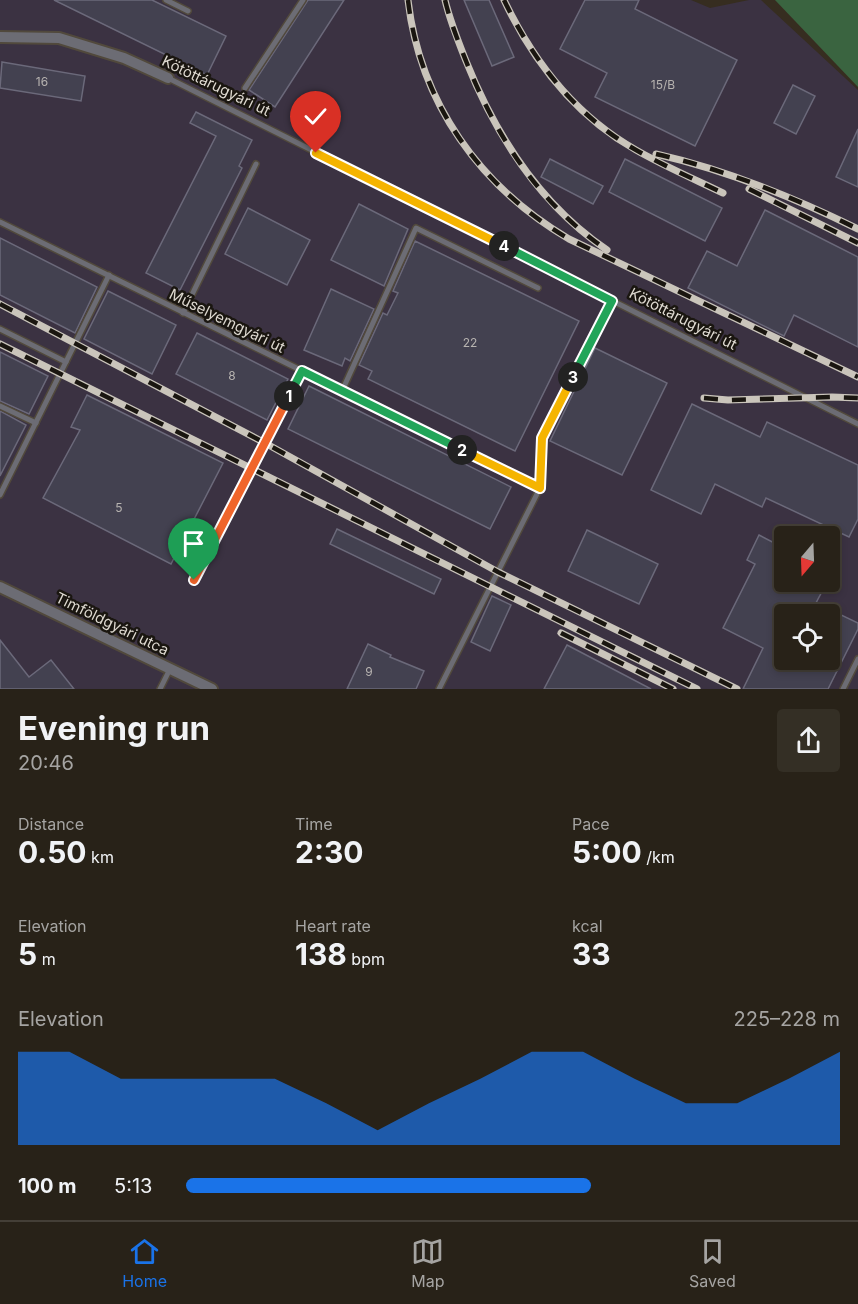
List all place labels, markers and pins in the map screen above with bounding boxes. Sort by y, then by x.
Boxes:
pin [290,91,341,153]
pin: 4 [489,231,519,261]
pin: 3 [558,362,588,392]
pin: 1 [274,381,304,411]
pin: 2 [447,435,477,465]
pin [168,518,219,580]

